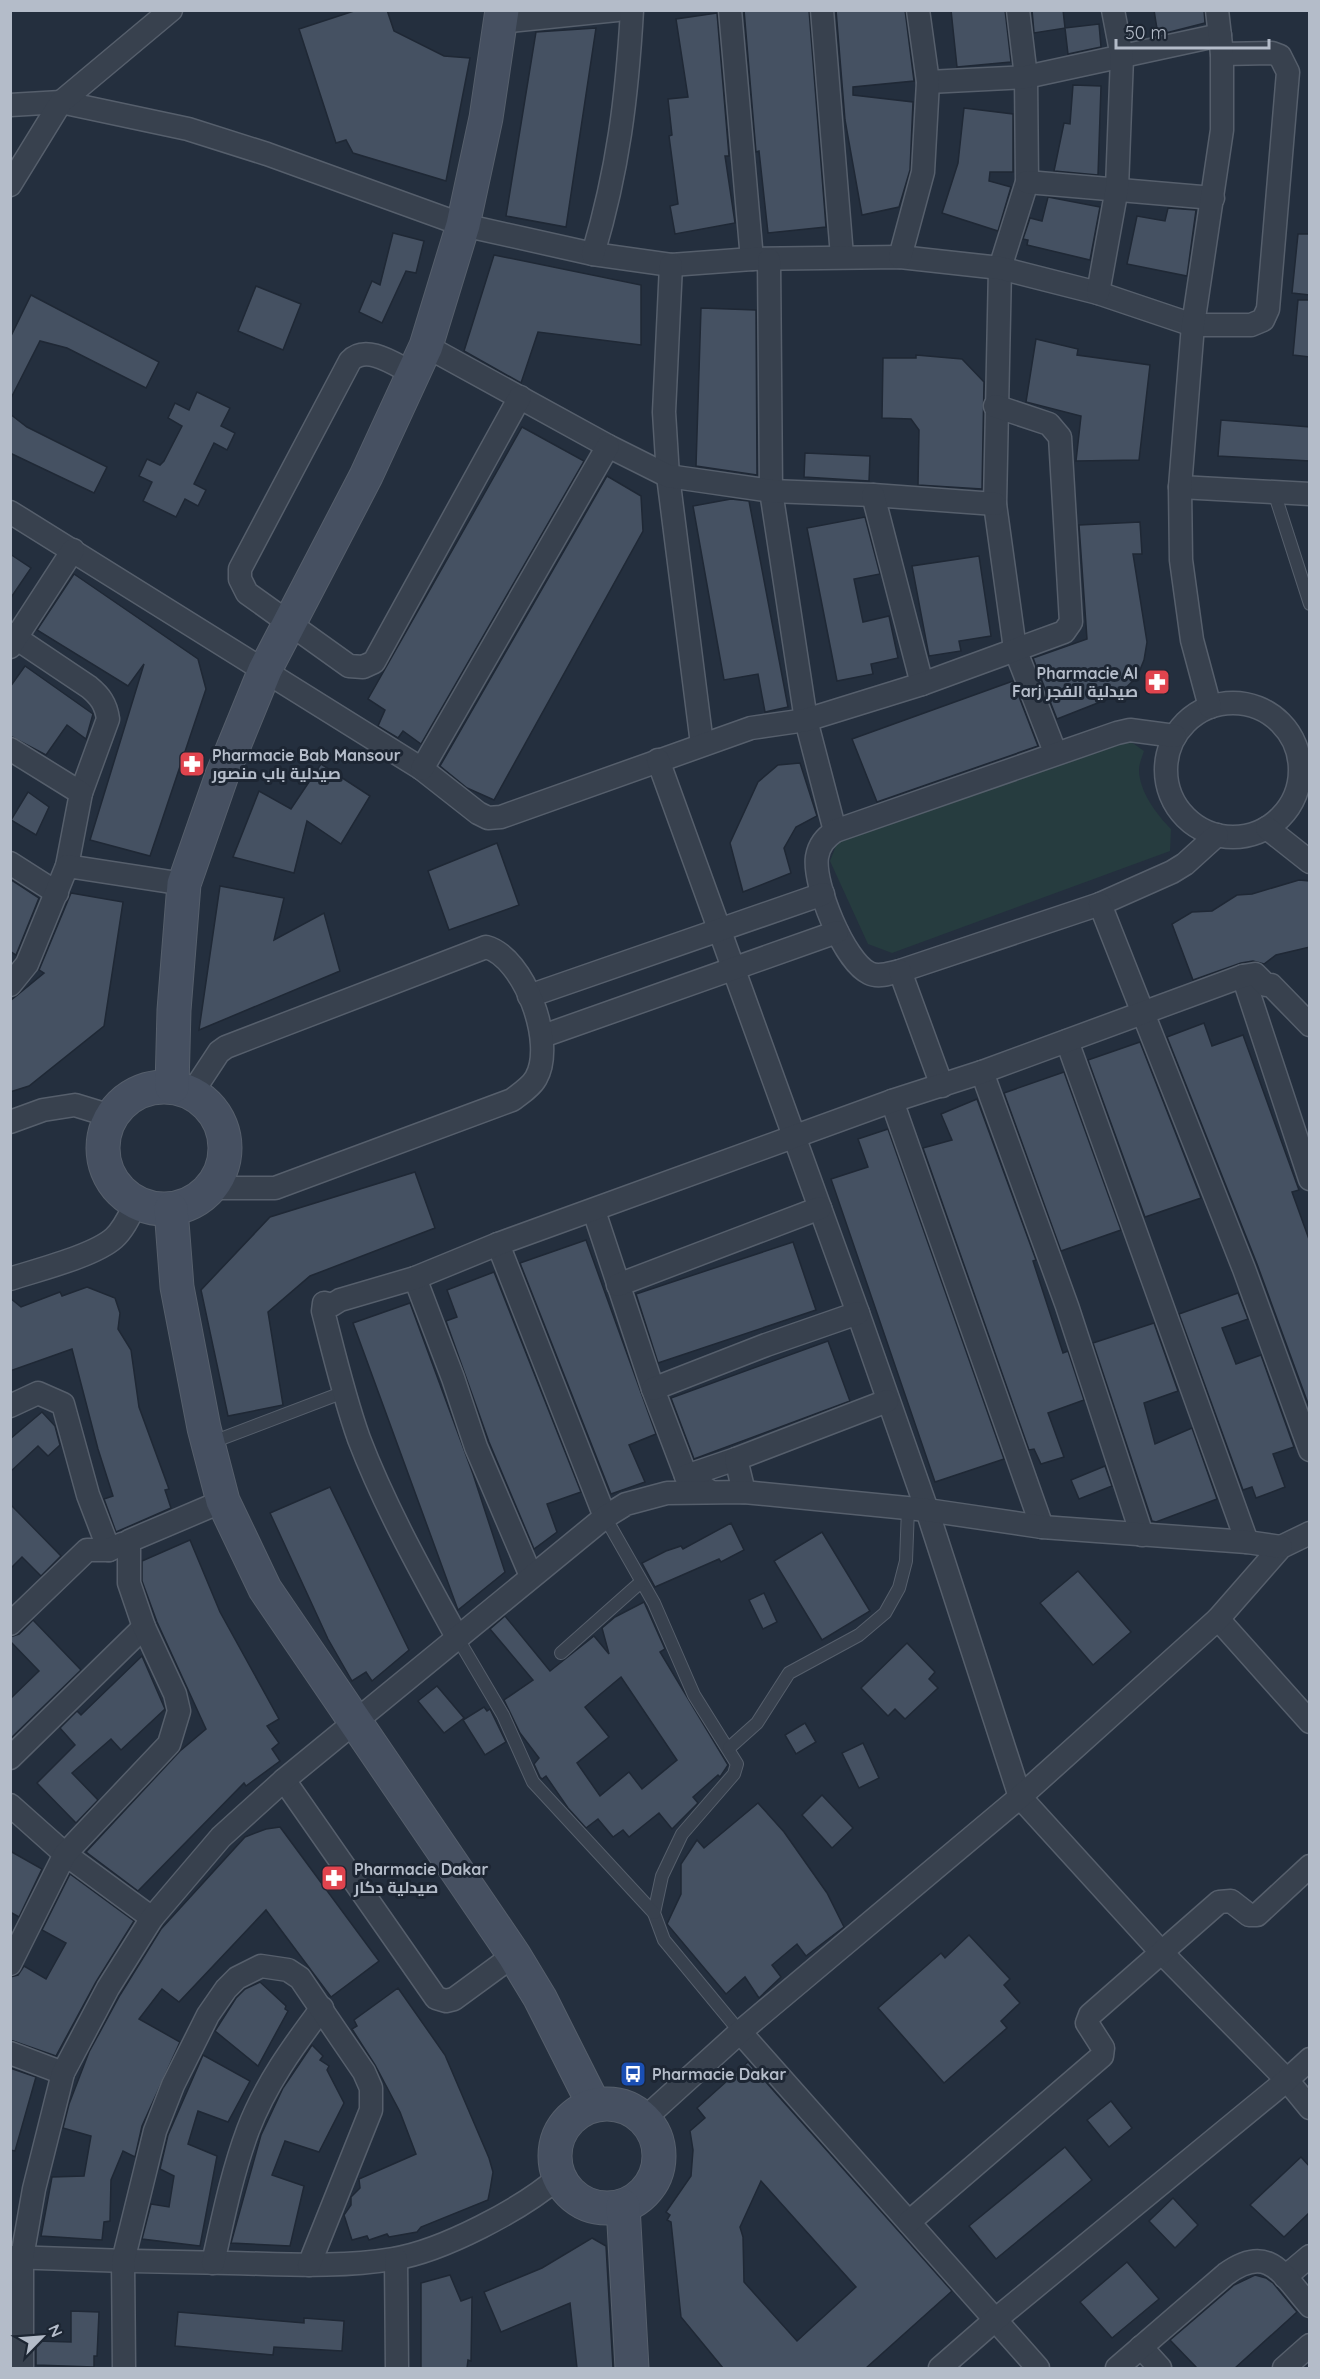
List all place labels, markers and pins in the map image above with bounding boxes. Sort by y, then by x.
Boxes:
place label: Pharmacie Al Farj صيدلية الفجر [1012,663,1138,701]
pharmacy icon: Pharmacie Al Farj صيدلية الفجر [1142,667,1172,697]
place label: Pharmacie Bab Mansour صيدلية باب منصور [211,745,401,783]
pharmacy icon: Pharmacie Bab Mansour صيدلية باب منصور [177,749,207,779]
place label: Pharmacie Dakar صيدلية دكار [353,1859,488,1897]
pharmacy icon: Pharmacie Dakar صيدلية دكار [319,1863,349,1893]
bus stop icon: Pharmacie Dakar [618,2059,648,2089]
place label: Pharmacie Dakar [652,2064,786,2084]

